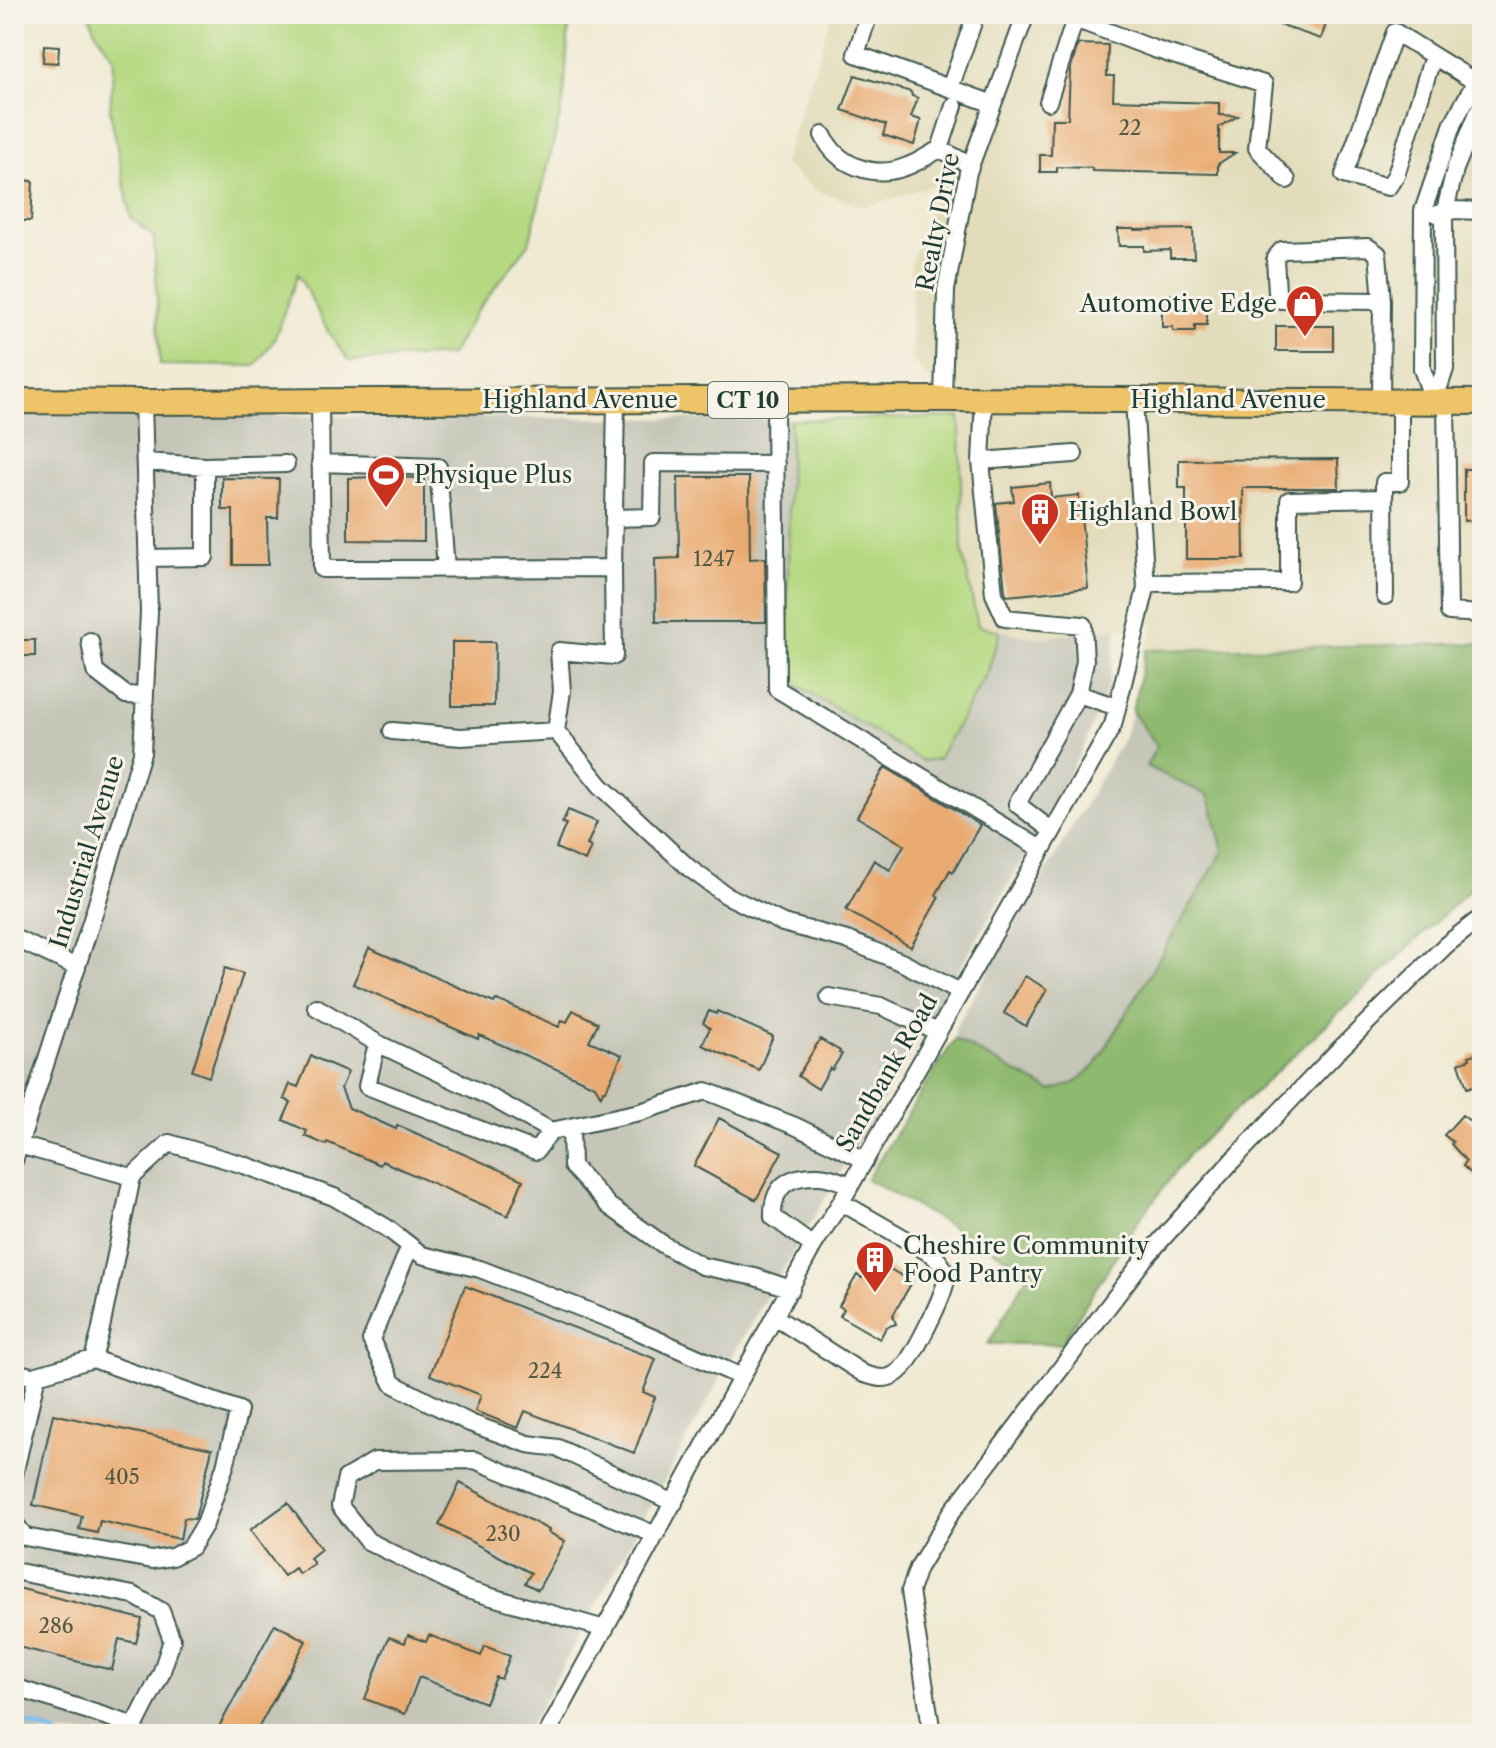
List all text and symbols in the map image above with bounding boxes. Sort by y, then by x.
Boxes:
house number: 22 [1119,116,1142,140]
street label: Realty Drive [910,150,965,294]
shop icon: Automotive Edge [1284,283,1326,338]
place label: Automotive Edge [1079,289,1277,318]
road number: CT 10 [708,382,788,418]
street label: Highland Avenue [482,385,678,414]
street label: Highland Avenue [1130,385,1326,414]
sports icon: Physique Plus [365,454,407,509]
place label: Physique Plus [414,460,572,489]
building icon: Highland Bowl [1019,491,1061,546]
place label: Highland Bowl [1068,497,1237,526]
house number: 1247 [693,547,735,571]
street label: Industrial Avenue [43,752,130,952]
street label: Sandbank Road [830,988,944,1157]
place label: Cheshire Community Food Pantry [903,1231,1150,1288]
building icon: Cheshire Community Food Pantry [854,1239,896,1294]
house number: 224 [528,1359,562,1383]
house number: 405 [104,1465,140,1489]
house number: 230 [485,1522,521,1546]
house number: 286 [38,1614,74,1638]

